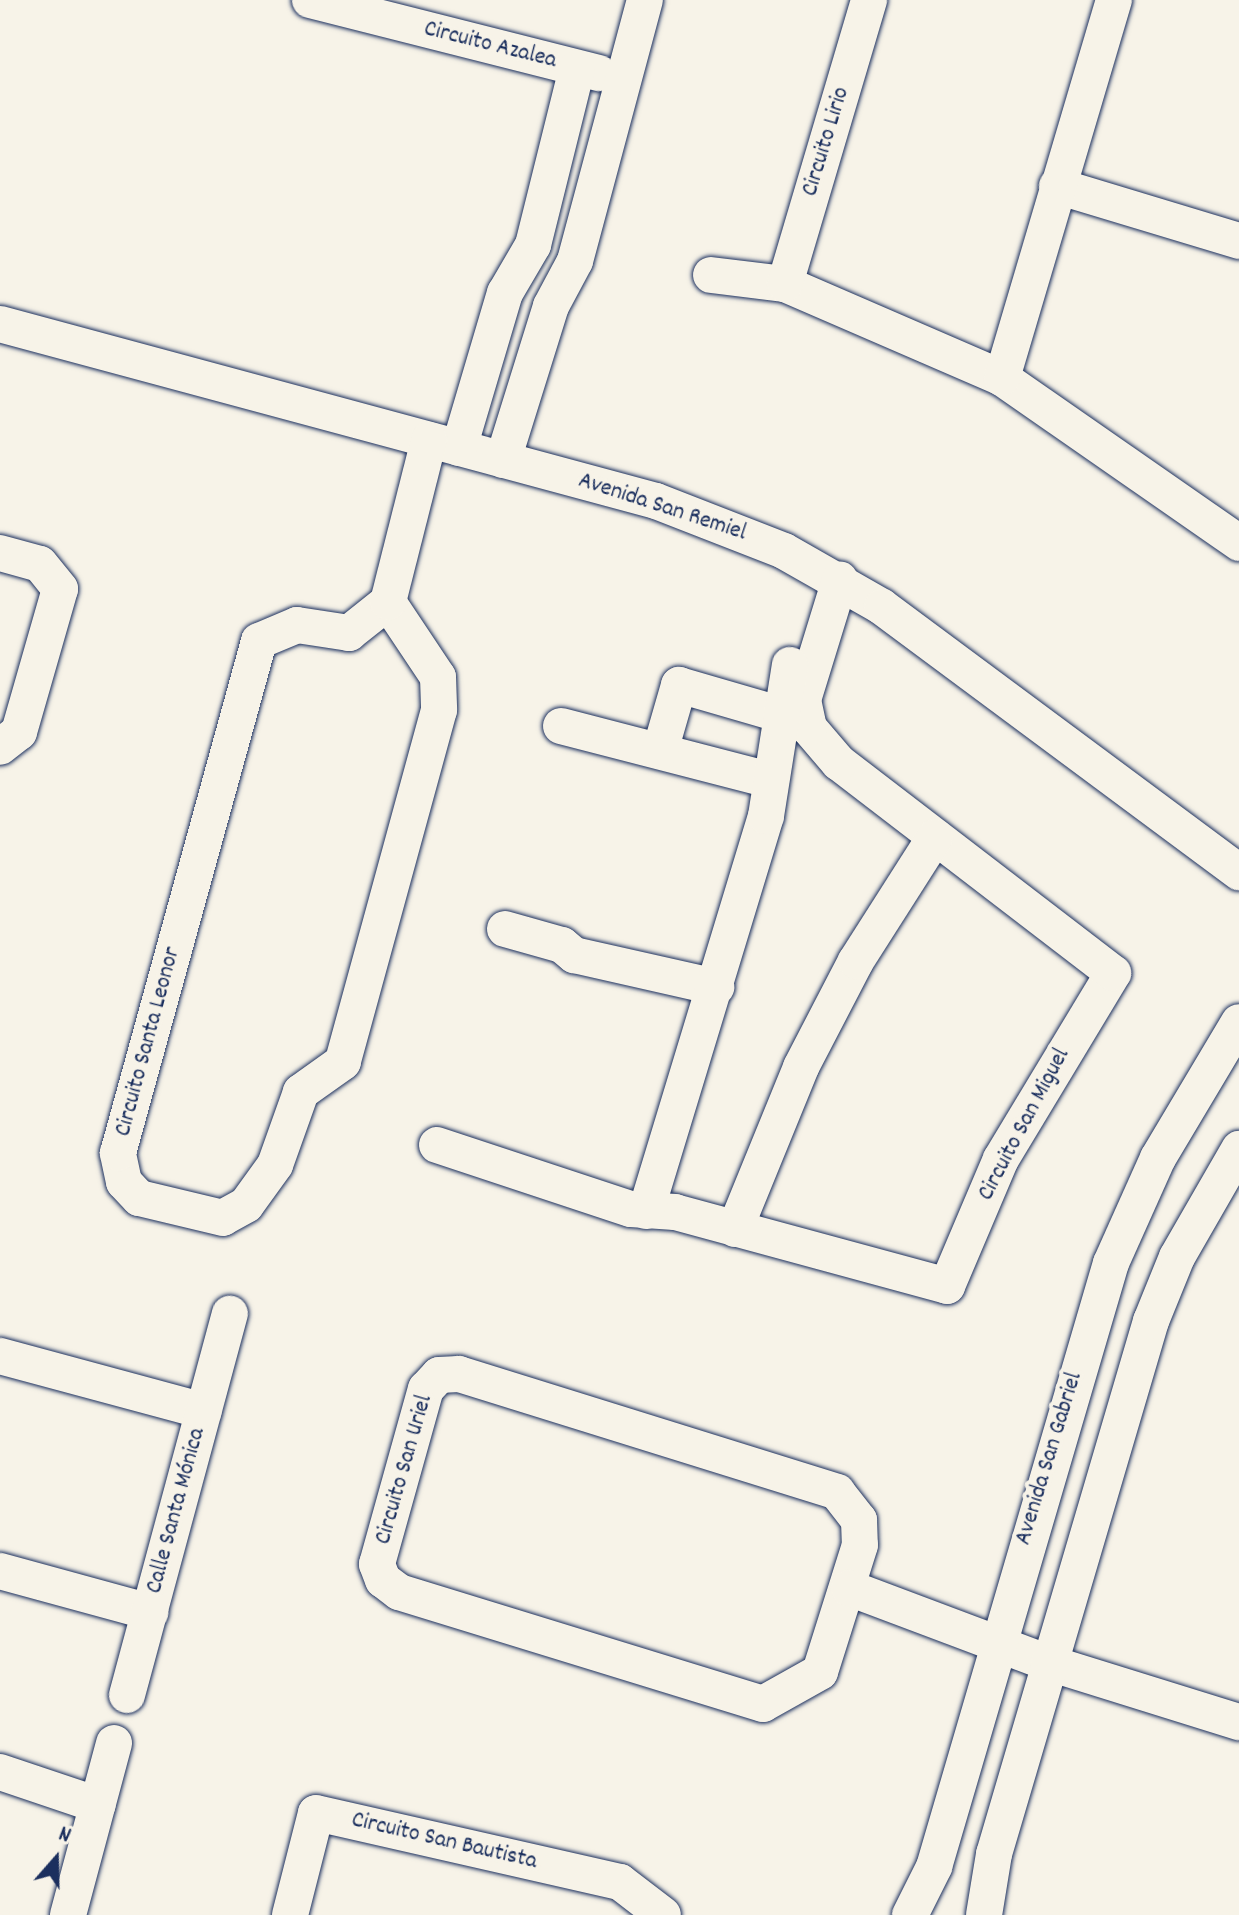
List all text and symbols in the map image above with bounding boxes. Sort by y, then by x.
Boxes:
street label: Circuito Azalea [421,16,559,76]
street label: Circuito Lirio [797,84,857,200]
street label: Avenida San Remiel [574,467,750,549]
street label: Circuito Santa Leonor [110,944,188,1140]
street label: Circuito San Miguel [973,1044,1077,1206]
street label: Avenida San Gabriel [1010,1369,1090,1549]
street label: Circuito San Uriel [370,1392,440,1548]
street label: Calle Santa Mónica [141,1425,213,1597]
street label: Circuito San Bautista [348,1807,540,1877]
north arrow [16,1819,96,1899]
text: N [54,1820,75,1852]

